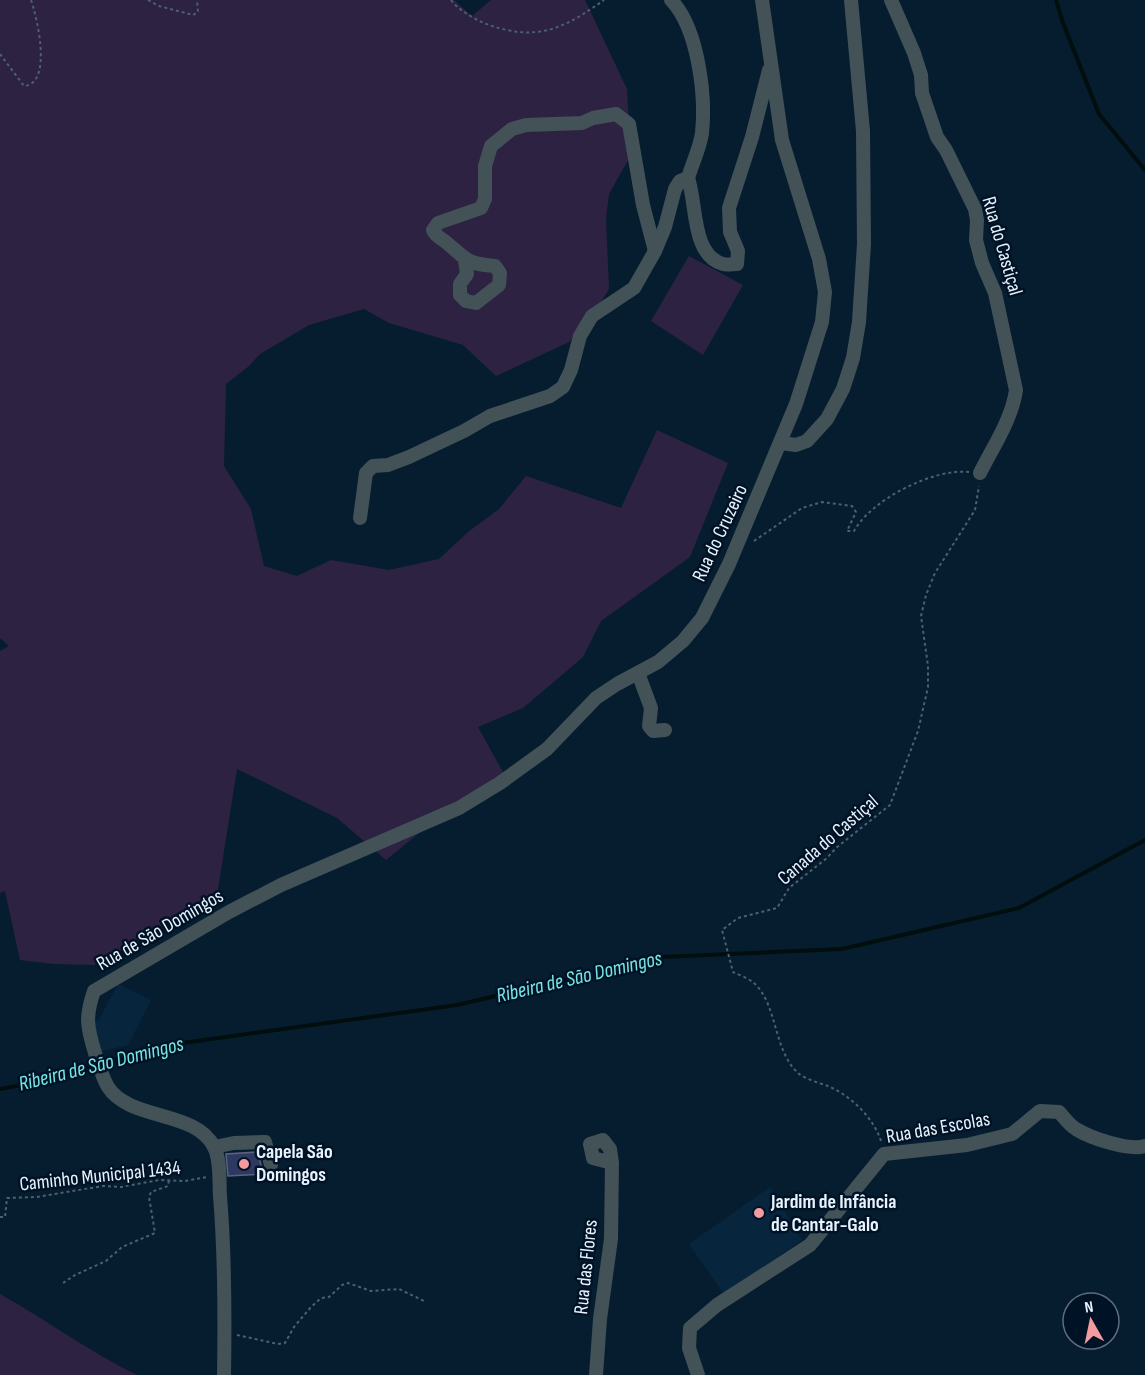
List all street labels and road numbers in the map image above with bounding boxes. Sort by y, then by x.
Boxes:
street label: Rua do Castiçal [976,194,1028,298]
street label: Rua do Cruzeiro [687,481,753,585]
street label: Canada do Castiçal [773,790,883,890]
street label: Rua de São Domingos [92,884,228,976]
street label: Rua das Escolas [884,1107,992,1149]
street label: Caminho Municipal 1434 [18,1156,182,1196]
street label: Rua das Flores [569,1218,603,1316]

